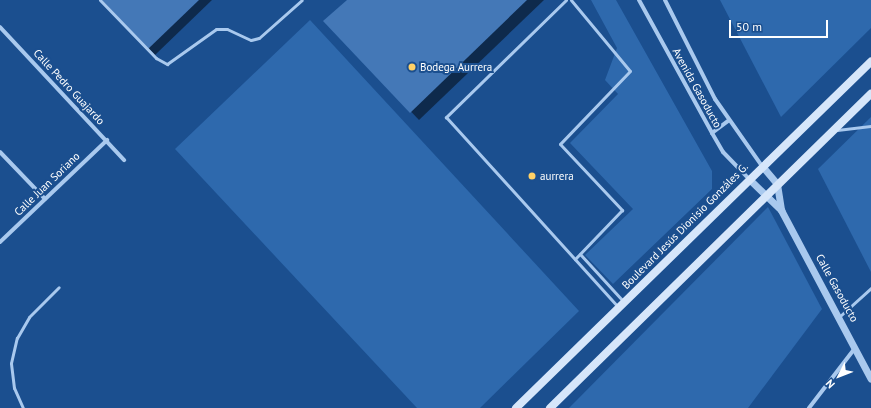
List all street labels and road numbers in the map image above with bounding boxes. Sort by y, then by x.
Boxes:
street label: Avenida Gasoducto [670,46,724,130]
street label: Calle Pedro Guajardo [31,47,107,127]
street label: Calle Juan Soriano [12,149,82,219]
street label: Boulevard Jesús Dionisio Gonzáles G. [619,160,751,292]
street label: Calle Gasoducto [813,252,861,324]

